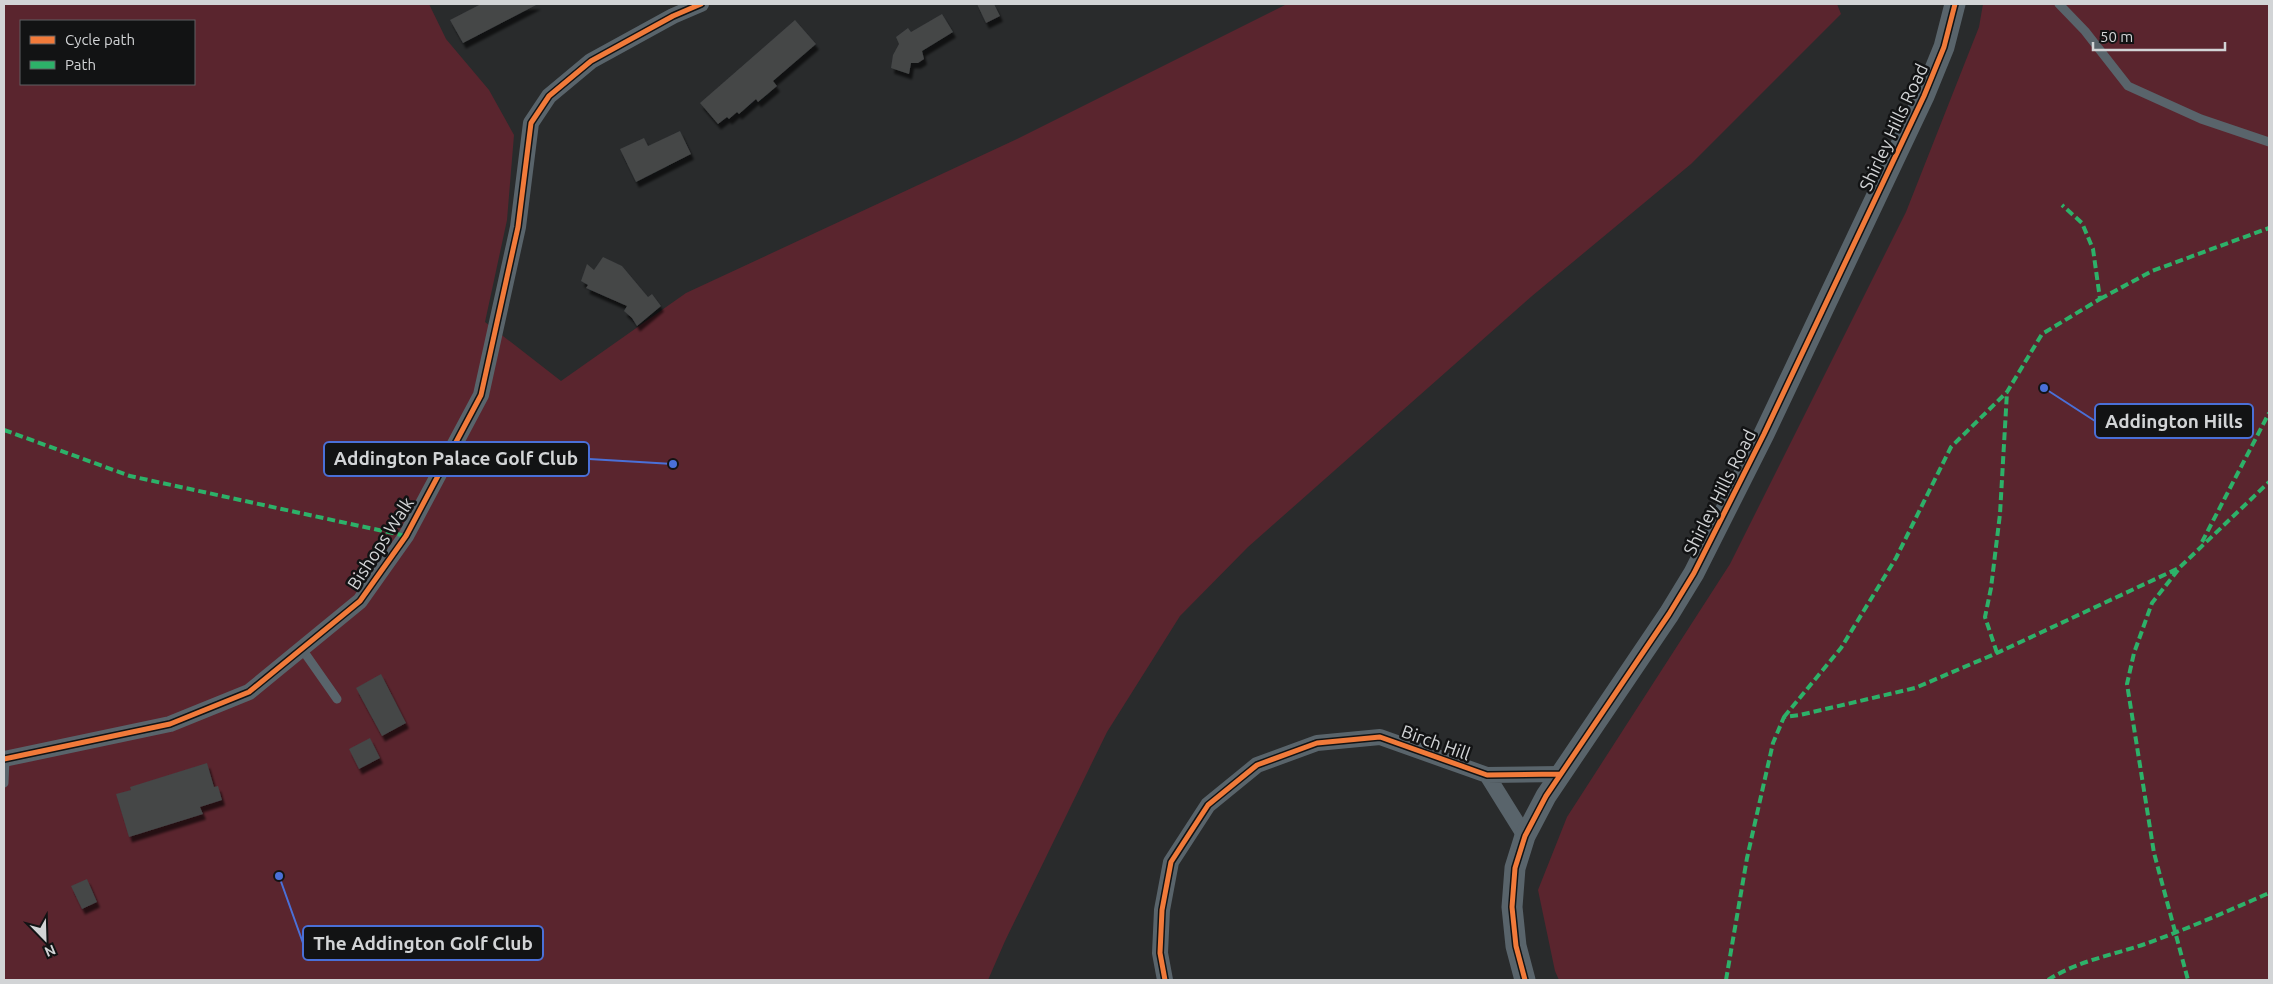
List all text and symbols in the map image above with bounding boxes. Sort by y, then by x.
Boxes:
legend [20,20,195,85]
scale bar [2093,20,2226,52]
text: 50 m [2100,28,2133,45]
text: Cycle path [65,31,135,48]
text: Path [65,56,96,73]
street label: Shirley Hills Road [1855,60,1931,194]
callout: Addington Hills [2095,404,2253,438]
text: Addington Hills [2105,410,2243,432]
street label: Shirley Hills Road [1679,426,1759,558]
callout: Addington Palace Golf Club [324,442,589,476]
text: Addington Palace Golf Club [334,447,578,469]
street label: Bishops Walk [343,493,417,593]
street label: Birch Hill [1399,720,1473,764]
north arrow [20,914,70,964]
callout: The Addington Golf Club [303,926,543,960]
text: The Addington Golf Club [313,932,533,954]
text: N [42,942,58,960]

